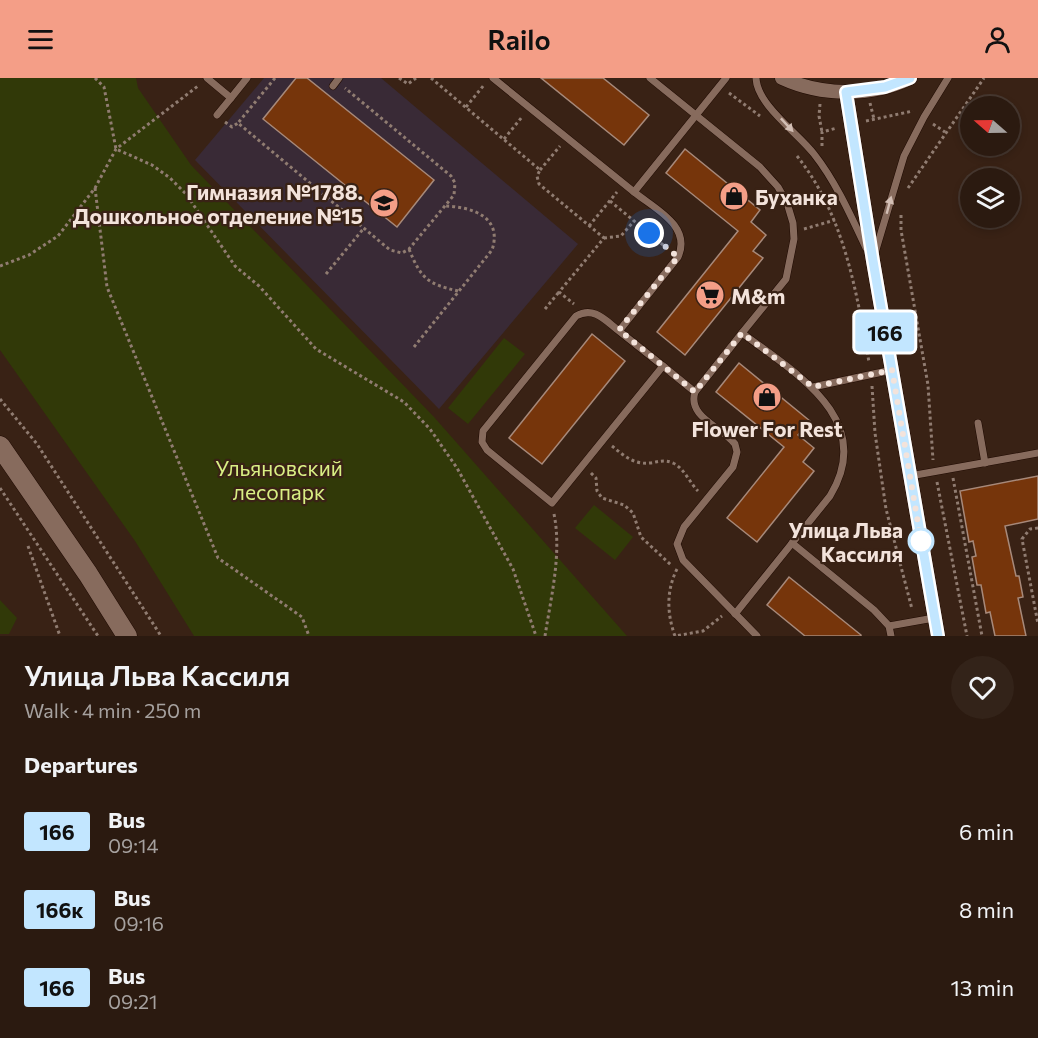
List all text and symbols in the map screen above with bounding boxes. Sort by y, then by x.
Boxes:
icon: menu [24,23,57,56]
text: Railo [487,23,551,56]
icon: person [981,23,1014,56]
north arrow [960,96,1020,156]
map controls [960,96,1020,228]
one-way arrow [780,118,794,133]
button: layers [960,168,1020,228]
place label: Гимназия №1788. Дошкольное отделение №15 [73,179,363,228]
shop icon: Буханка [718,180,750,212]
place label: Буханка [755,184,838,209]
school or university icon: Гимназия №1788. Дошкольное отделение №15 [368,187,400,219]
one-way arrow [885,195,894,213]
your location [634,218,664,248]
supermarket icon: M&m [694,279,726,311]
place label: M&m [731,283,785,308]
line badge: 166 [850,312,920,352]
text: 166 [867,320,903,345]
shop icon: Flower For Rest [751,381,783,413]
place label: Flower For Rest [691,416,843,441]
park label: Ульяновский лесопарк [215,455,343,504]
place label: Улица Льва Кассиля [788,517,903,566]
marker: Улица Льва Кассиля [908,528,934,554]
button: heart [951,656,1014,719]
text: Улица Льва Кассиля [24,658,290,692]
text: Walk · 4 min · 250 m [24,698,201,722]
text: Departures [24,751,138,778]
text: Bus [108,806,145,833]
text: 6 min [959,818,1014,845]
text: 166 [39,819,75,844]
text: 09:14 [108,833,158,857]
text: Bus [113,884,151,911]
text: 8 min [959,896,1014,923]
text: 166к [36,897,83,922]
text: 09:16 [113,911,164,935]
text: Bus [108,962,145,989]
text: 13 min [950,974,1014,1001]
text: 166 [39,975,75,1000]
text: 09:21 [108,989,158,1013]

